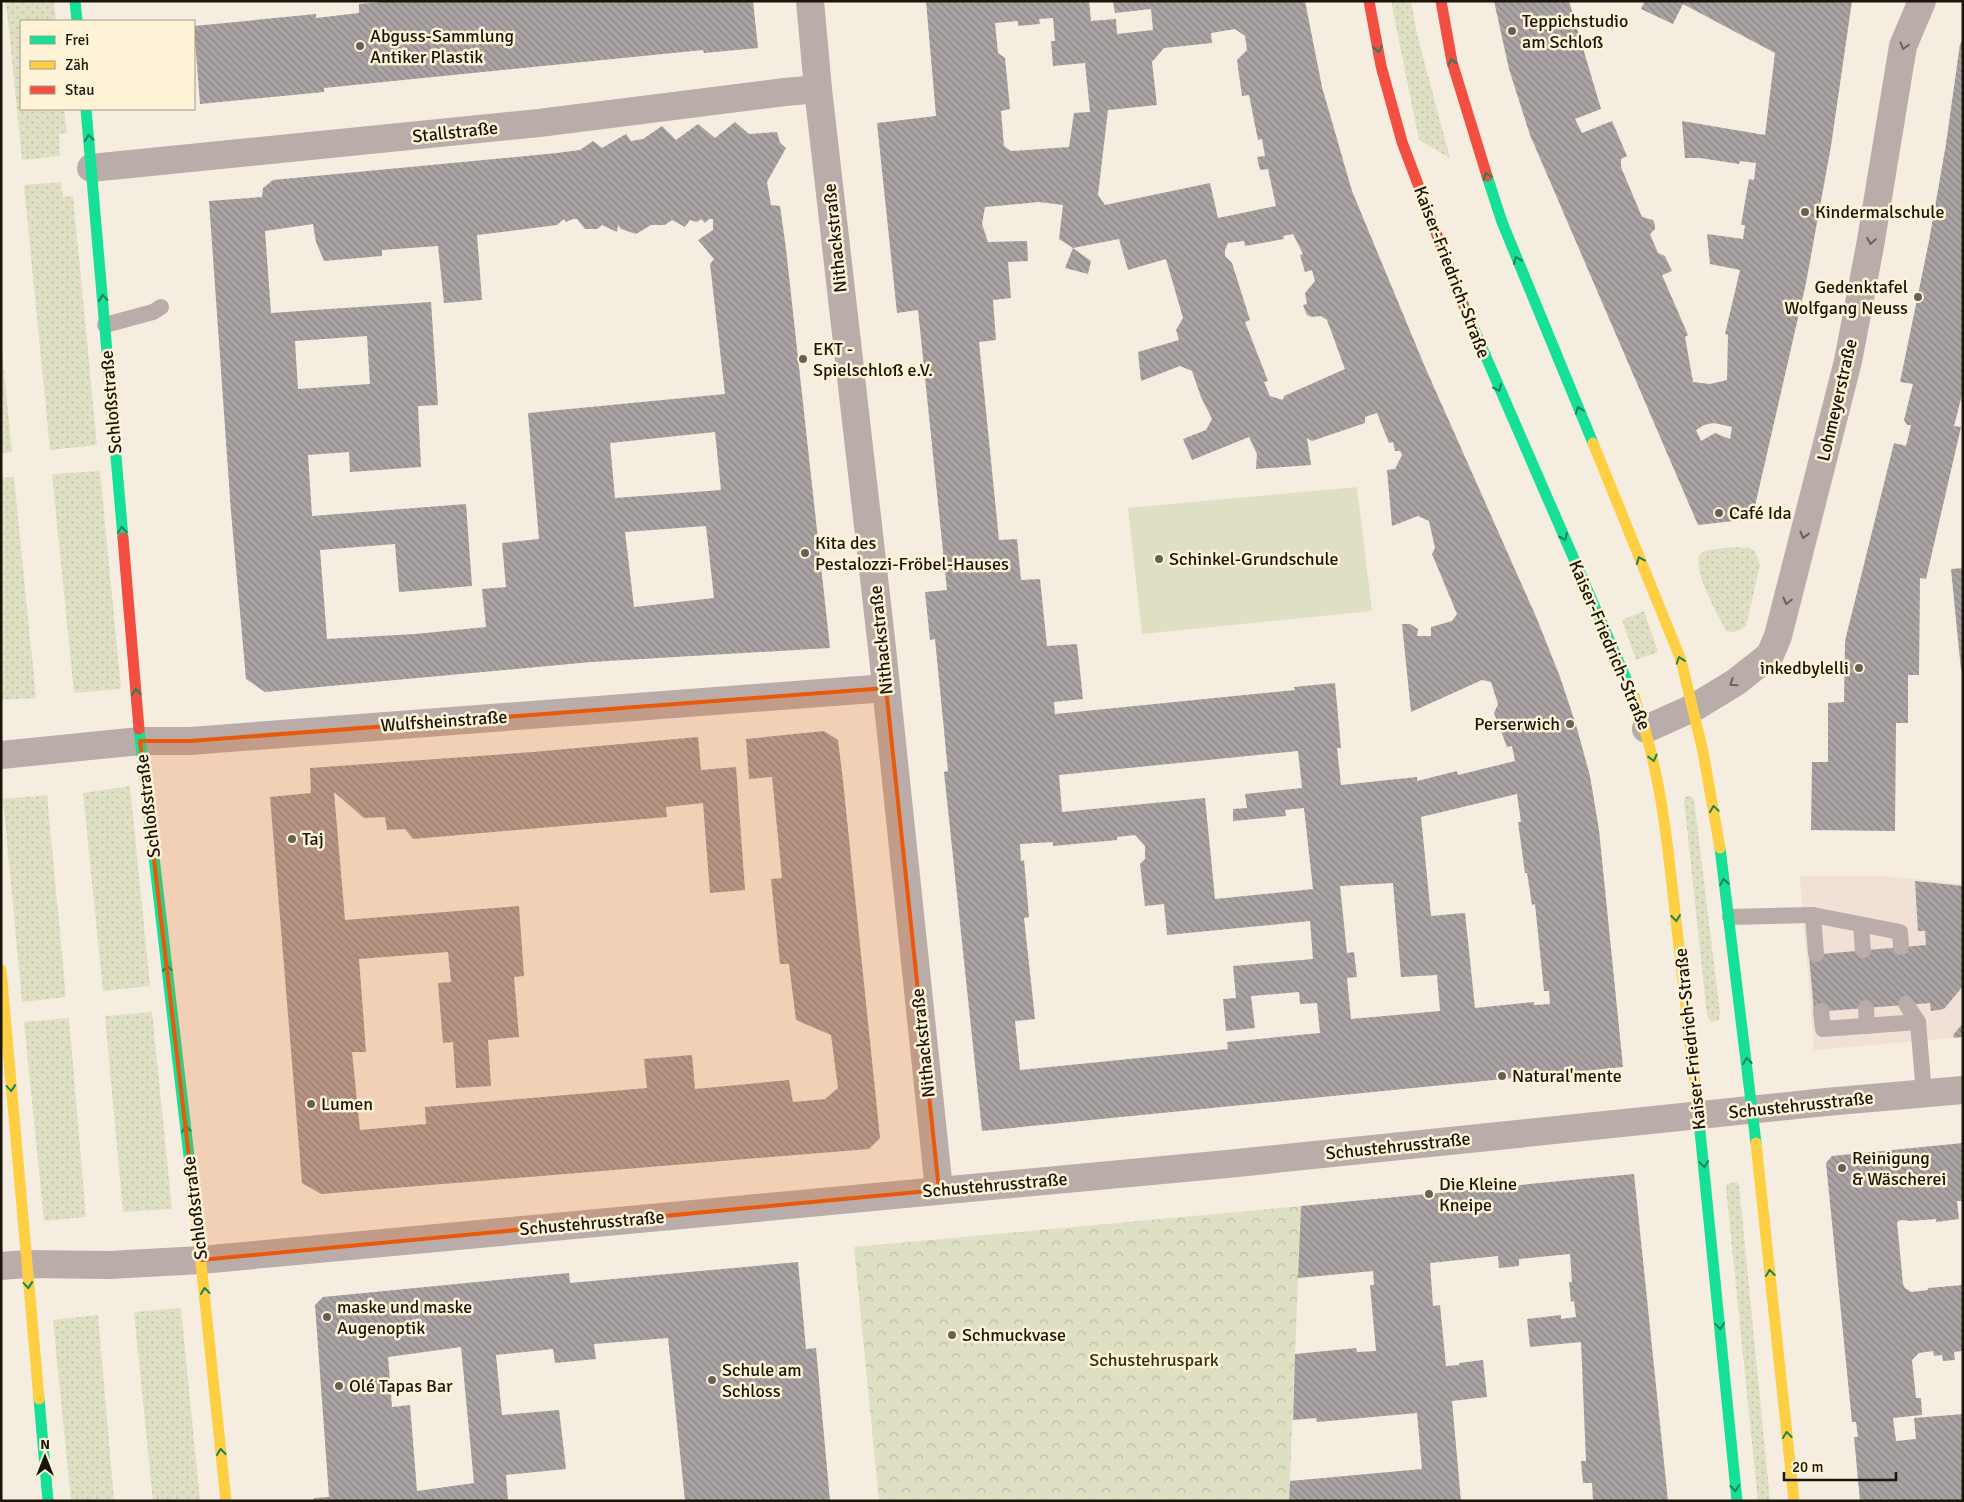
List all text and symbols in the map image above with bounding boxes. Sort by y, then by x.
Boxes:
place label: Teppichstudio am Schloß [1522,10,1628,53]
legend [20,20,195,110]
place label: Abguss-Sammlung Antiker Plastik [370,25,514,68]
marker: Teppichstudio am Schloß [1506,25,1518,37]
text: Frei [65,31,89,49]
marker: Abguss-Sammlung Antiker Plastik [354,40,366,52]
one-way arrow [1899,42,1910,51]
one-way arrow [1372,45,1382,54]
text: Zäh [65,56,89,74]
one-way arrow [1447,58,1458,67]
text: Stau [65,81,94,99]
street label: Stallstraße [411,117,499,147]
one-way arrow [83,134,94,142]
one-way arrow [1483,172,1493,181]
street label: Nithackstraße [818,182,852,294]
street label: Kaiser-Friedrich-Straße [1409,183,1495,361]
place label: Kindermalschule [1815,201,1944,223]
marker: Kindermalschule [1799,206,1811,218]
one-way arrow [1867,236,1877,245]
one-way arrow [1513,256,1524,265]
place label: Gedenktafel Wolfgang Neuss [1784,276,1908,319]
marker: Gedenktafel Wolfgang Neuss [1912,291,1924,303]
one-way arrow [97,294,108,302]
street label: Lohmeyerstraße [1812,337,1862,463]
place label: EKT - Spielschloß e.V. [813,338,933,381]
street label: Schloßstraße [96,349,126,455]
marker: EKT - Spielschloß e.V. [797,353,809,365]
one-way arrow [1492,383,1503,392]
one-way arrow [1575,406,1585,415]
place label: Café Ida [1729,502,1792,524]
marker: Café Ida [1713,507,1725,519]
one-way arrow [117,526,128,534]
one-way arrow [1799,531,1810,540]
place label: Kita des Pestalozzi-Fröbel-Hauses [815,532,1009,575]
one-way arrow [1558,532,1569,541]
marker: Kita des Pestalozzi-Fröbel-Hauses [799,547,811,559]
place label: Schinkel-Grundschule [1169,548,1339,570]
marker: Schinkel-Grundschule [1153,553,1165,565]
street label: Kaiser-Friedrich-Straße [1564,557,1656,733]
one-way arrow [1636,557,1646,565]
street label: Nithackstraße [864,584,898,696]
one-way arrow [1783,596,1793,604]
one-way arrow [1676,656,1686,665]
place label: inkedbylelli [1760,657,1849,679]
marker: inkedbylelli [1853,662,1865,674]
one-way arrow [1730,676,1739,686]
one-way arrow [131,688,142,696]
street label: Wulfsheinstraße [380,706,508,736]
place label: Perserwich [1474,713,1560,735]
marker: Perserwich [1564,718,1576,730]
street label: Schloßstraße [131,753,165,859]
one-way arrow [1647,753,1658,762]
one-way arrow [1709,804,1719,813]
place label: Taj [302,828,324,850]
marker: Taj [286,833,298,845]
one-way arrow [1720,878,1730,887]
one-way arrow [1670,915,1681,923]
street label: Kaiser-Friedrich-Straße [1670,947,1710,1131]
one-way arrow [162,963,173,971]
street label: Nithackstraße [906,987,940,1099]
one-way arrow [1742,1057,1753,1065]
place label: Natural'mente [1512,1065,1622,1087]
marker: Natural'mente [1496,1070,1508,1082]
one-way arrow [6,1084,17,1092]
street label: Schustehrusstraße [1728,1086,1874,1124]
place label: Lumen [321,1093,373,1115]
marker: Lumen [305,1098,317,1110]
one-way arrow [181,1125,192,1133]
street label: Schustehrusstraße [1325,1127,1471,1165]
place label: Reinigung & Wäscherei [1852,1147,1946,1190]
street label: Schloßstraße [178,1155,212,1261]
one-way arrow [1698,1160,1709,1168]
marker: Reinigung & Wäscherei [1836,1162,1848,1174]
street label: Schustehrusstraße [922,1168,1068,1202]
place label: Die Kleine Kneipe [1439,1173,1517,1216]
marker: Die Kleine Kneipe [1423,1188,1435,1200]
street label: Schustehrusstraße [519,1206,665,1240]
one-way arrow [1765,1269,1776,1277]
one-way arrow [22,1281,33,1289]
one-way arrow [200,1286,211,1294]
place label: maske und maske Augenoptik [337,1296,472,1339]
marker: maske und maske Augenoptik [321,1311,333,1323]
one-way arrow [1714,1322,1725,1330]
place label: Schmuckvase [962,1324,1066,1346]
marker: Schmuckvase [946,1329,958,1341]
park label: Schustehruspark [1089,1349,1219,1371]
place label: Schule am Schloss [722,1359,802,1402]
marker: Schule am Schloss [706,1374,718,1386]
place label: Olé Tapas Bar [349,1375,453,1397]
marker: Olé Tapas Bar [333,1380,345,1392]
one-way arrow [1782,1431,1793,1439]
north arrow [20,1432,70,1482]
text: N [40,1436,50,1453]
one-way arrow [216,1448,227,1456]
scale bar [1784,1450,1896,1482]
text: 20 m [1792,1458,1823,1476]
one-way arrow [1730,1484,1741,1492]

